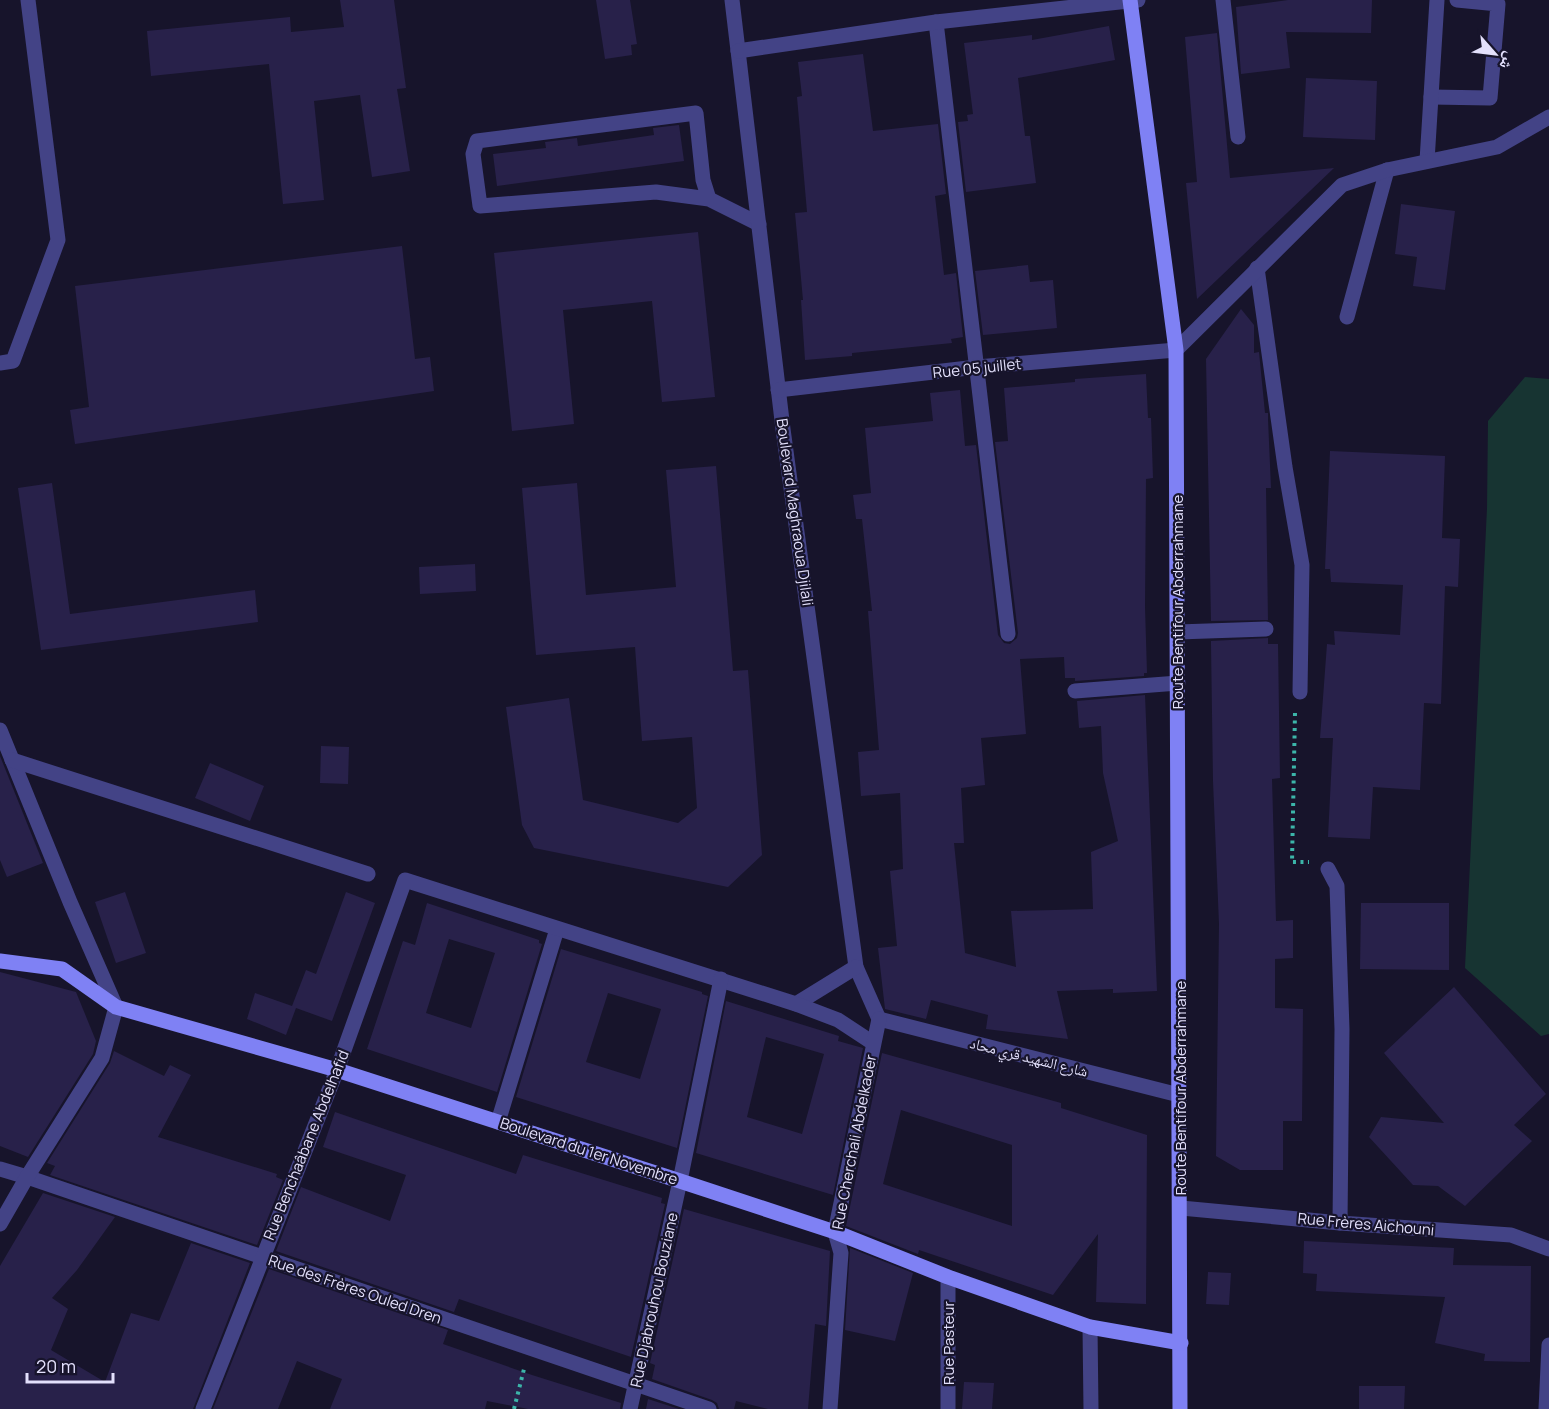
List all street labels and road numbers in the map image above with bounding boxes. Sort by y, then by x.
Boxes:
street label: Rue 05 juillet [932,353,1022,383]
street label: Boulevard Maghraoua Djilali [771,417,819,607]
street label: Route Bentifour Abderrahmane [1167,494,1188,709]
street label: Route Bentifour Abderrahmane [1170,980,1191,1195]
street label: شارع الشهيد قري محاد [967,1032,1090,1084]
street label: Rue Benchaâbane Abdelhafid [258,1047,354,1243]
street label: Rue Cherchali Abdelkader [827,1052,881,1231]
street label: Boulevard du 1er Novembre [497,1112,681,1190]
street label: Rue Frères Aichouni [1297,1208,1435,1240]
street label: Rue Djabrouhou Bouziane [625,1210,683,1389]
street label: Rue des Frères Ouled Dren [266,1249,445,1329]
street label: Rue Pasteur [938,1300,959,1385]

